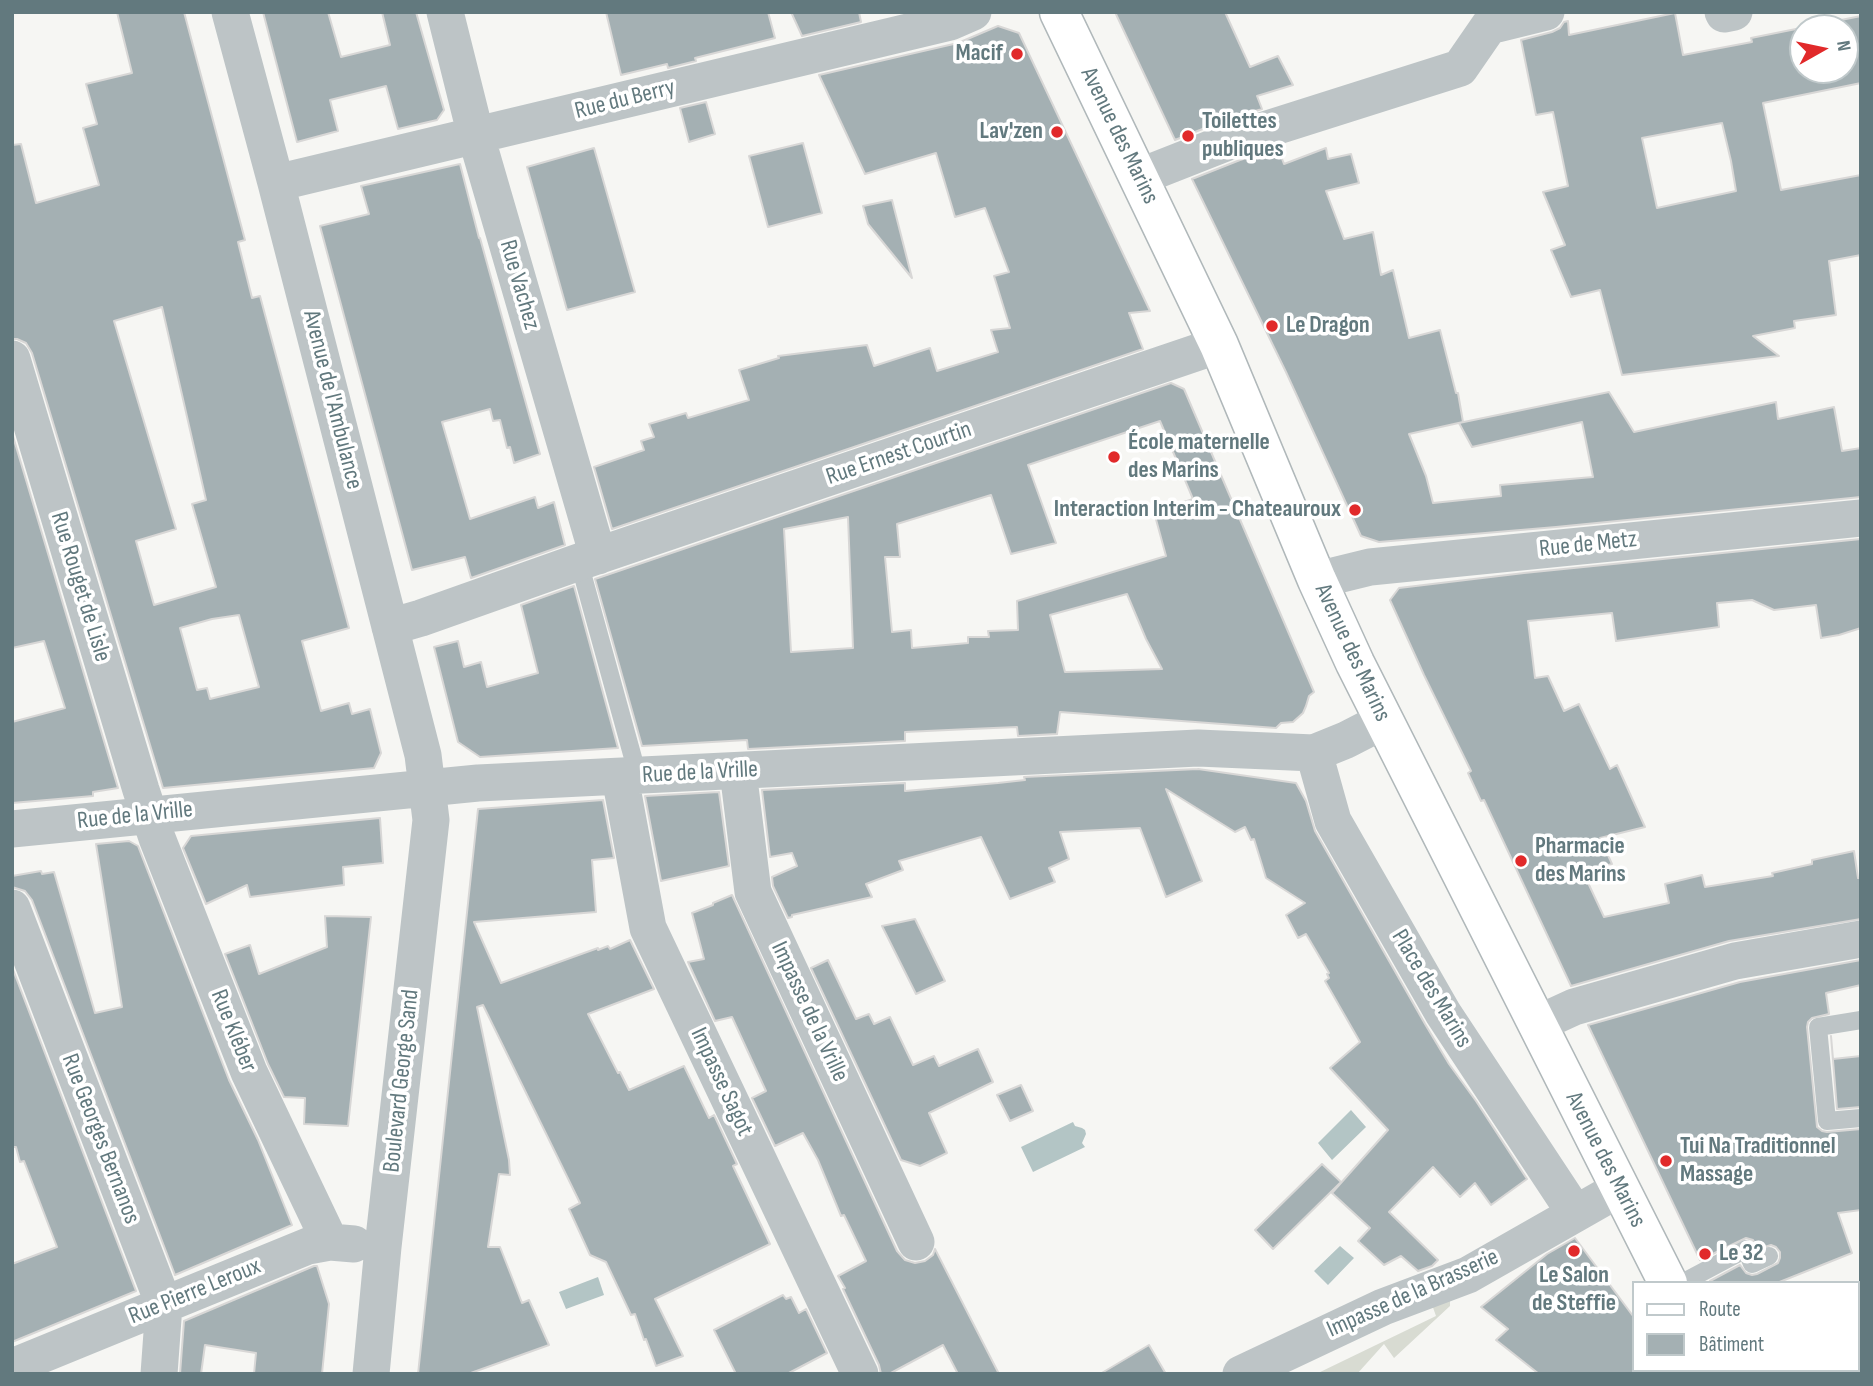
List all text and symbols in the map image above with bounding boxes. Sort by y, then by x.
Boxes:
north arrow [1789,14,1859,84]
text: N [1831,39,1855,53]
place label: Macif [956,40,1003,68]
marker: Macif [1009,46,1025,62]
street label: Avenue des Marins [1074,63,1164,209]
street label: Rue du Berry [572,74,678,126]
place label: Toilettes publiques [1202,108,1284,164]
place label: Lav'zen [980,118,1043,146]
marker: Lav'zen [1049,124,1065,140]
marker: Toilettes publiques [1180,128,1196,144]
street label: Rue Vachez [492,237,546,333]
street label: Avenue de l'Ambulance [296,308,368,492]
place label: Le Dragon [1286,312,1370,340]
marker: Le Dragon [1264,318,1280,334]
street label: Rue Ernest Courtin [823,416,975,492]
place label: École maternelle des Marins [1128,429,1270,485]
marker: École maternelle des Marins [1106,449,1122,465]
place label: Interaction Interim - Chateauroux [1054,496,1341,524]
marker: Interaction Interim - Chateauroux [1347,502,1363,518]
street label: Rue Rouget de Lisle [44,509,116,665]
street label: Rue de Metz [1538,526,1638,564]
street label: Avenue des Marins [1308,580,1396,726]
street label: Rue de la Vrille [641,756,759,790]
street label: Rue de la Vrille [76,796,194,836]
place label: Pharmacie des Marins [1535,833,1626,889]
marker: Pharmacie des Marins [1513,853,1529,869]
street label: Place des Marins [1385,925,1477,1053]
street label: Impasse de la Vrille [764,937,854,1087]
street label: Rue Kléber [204,986,262,1076]
street label: Boulevard George Sand [378,988,426,1174]
street label: Impasse Sagot [683,1023,759,1141]
street label: Rue Georges Bernanos [54,1050,146,1228]
street label: Avenue des Marins [1559,1087,1651,1233]
place label: Tui Na Traditionnel Massage [1680,1133,1836,1189]
marker: Tui Na Traditionnel Massage [1658,1153,1674,1169]
place label: Le 32 [1719,1240,1764,1268]
street label: Impasse de la Brasserie [1323,1243,1503,1345]
marker: Le Salon de Steffie [1566,1243,1582,1259]
marker: Le 32 [1697,1246,1713,1262]
street label: Rue Pierre Leroux [125,1253,265,1331]
place label: Le Salon de Steffie [1532,1262,1616,1318]
legend [1632,1281,1859,1372]
text: Route [1699,1297,1741,1322]
text: Bâtiment [1699,1332,1764,1357]

